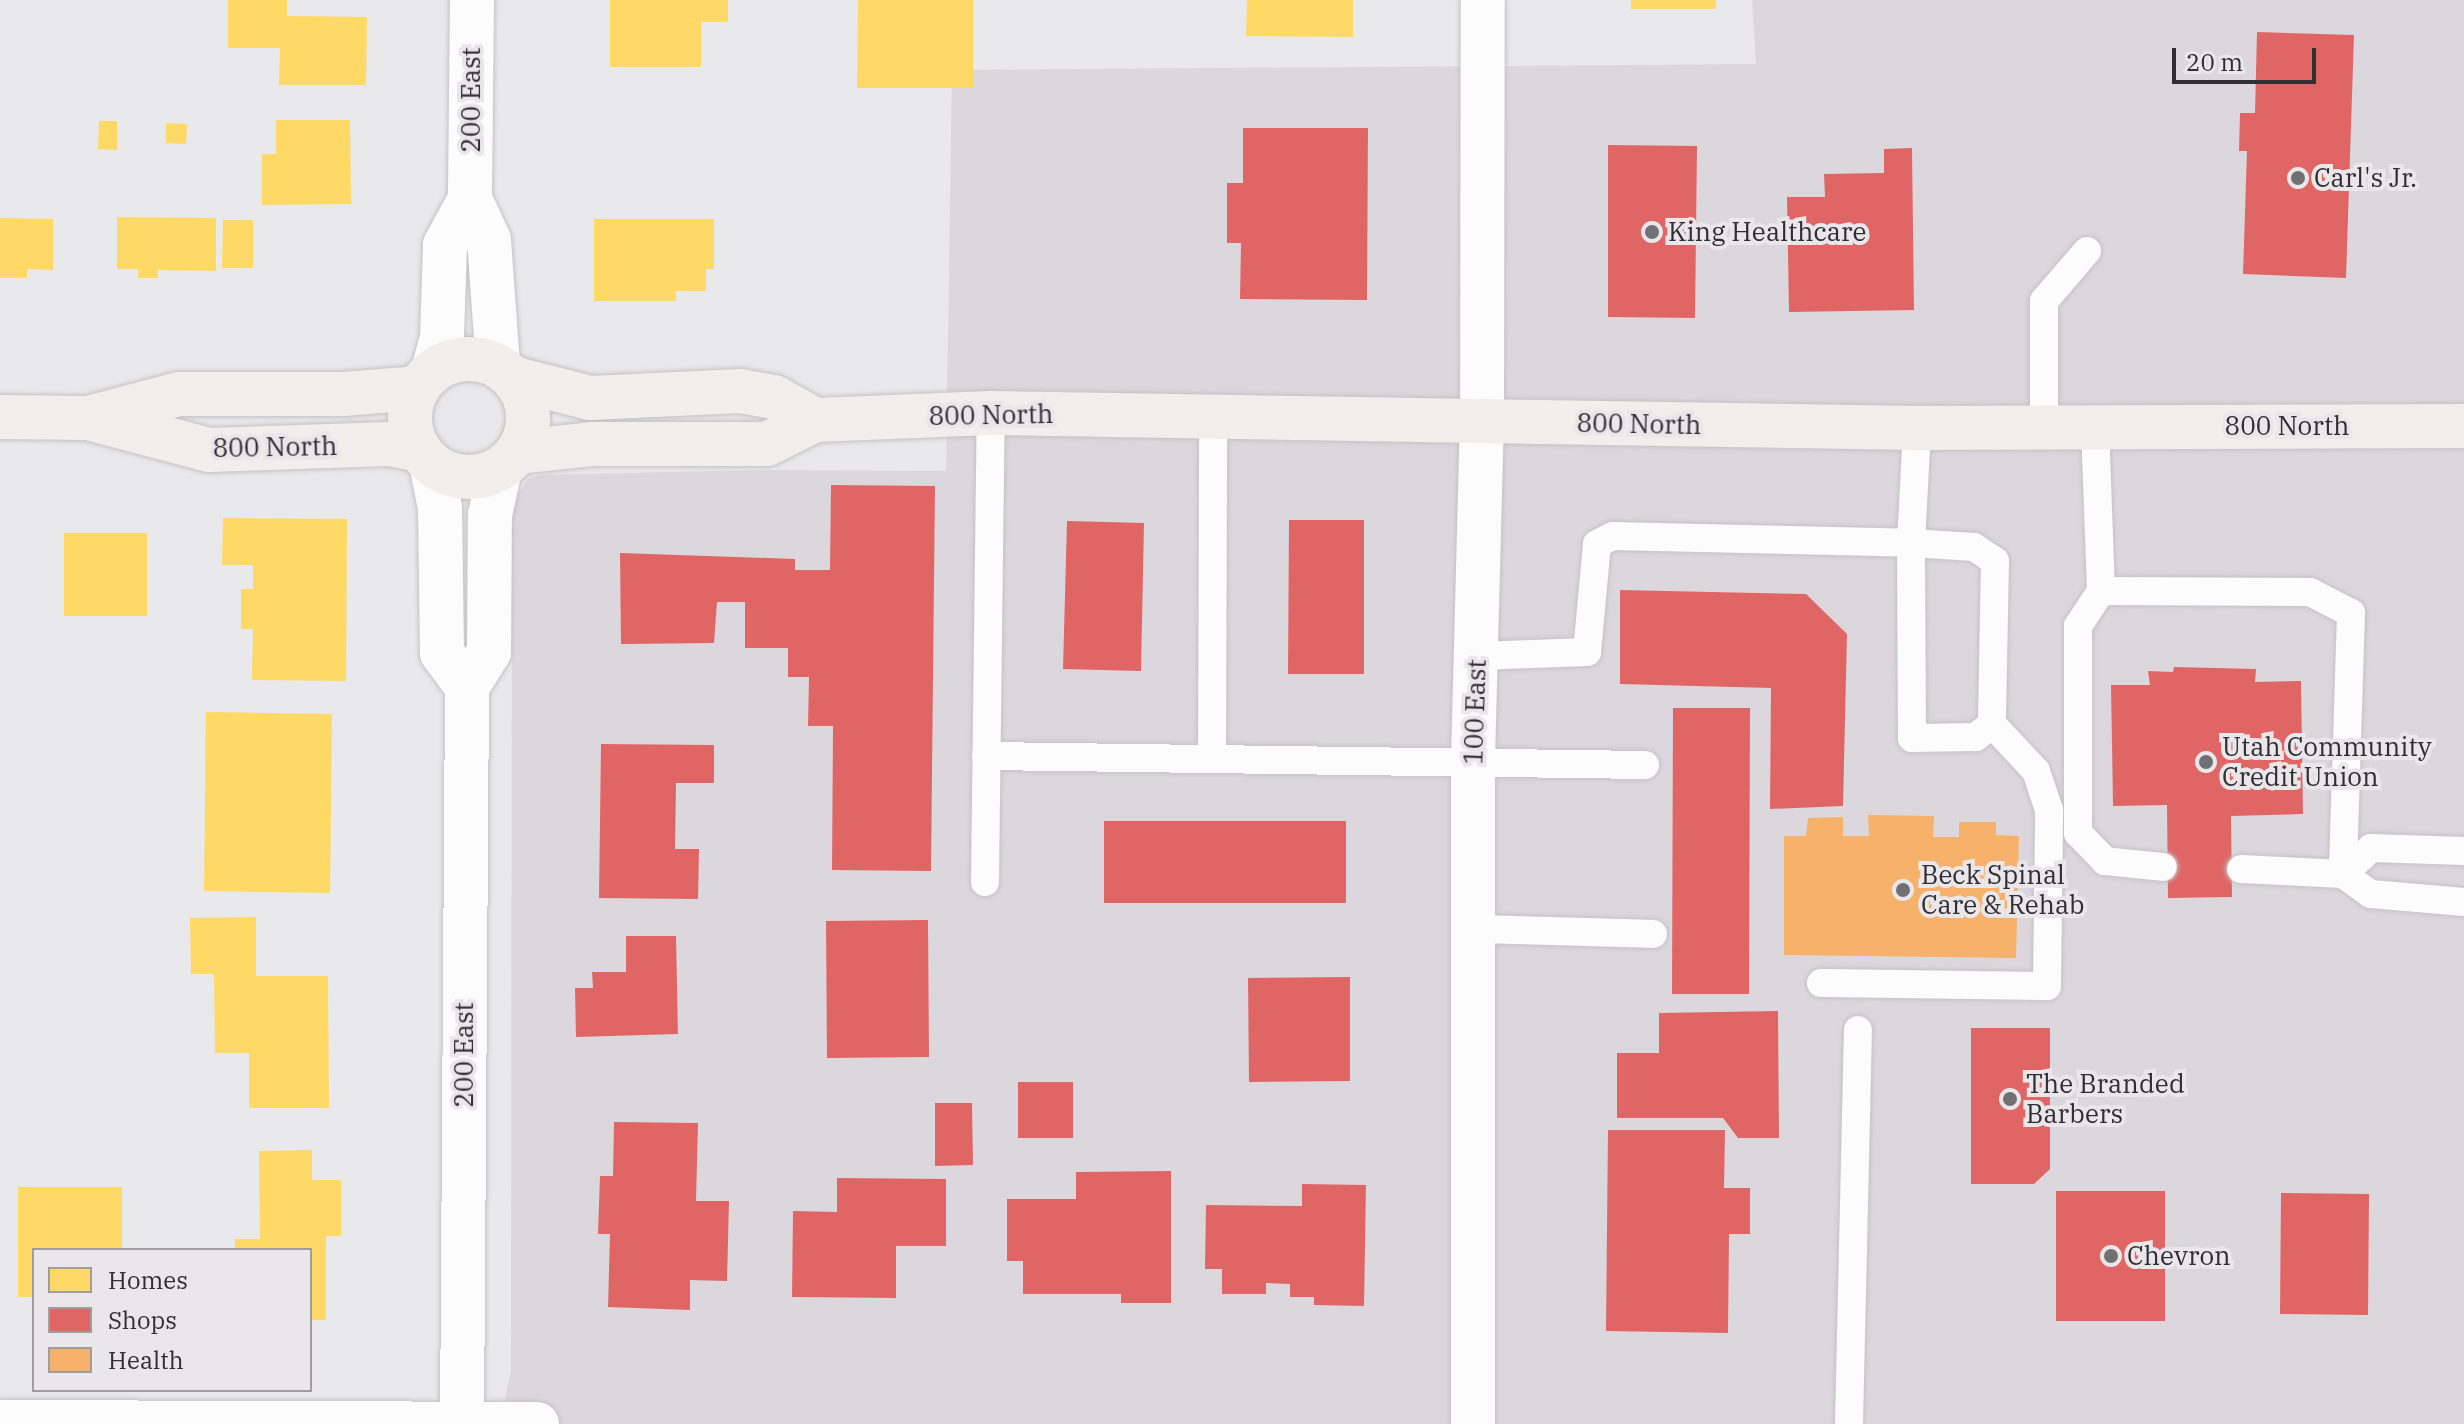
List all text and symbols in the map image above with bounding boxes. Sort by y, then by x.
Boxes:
scale bar [2176,32,2320,82]
text: 20 m [2186,46,2243,78]
street label: 200 East [455,47,487,153]
place label: Carl's Jr. [2314,162,2417,194]
marker: Carl's Jr. [2289,169,2307,187]
place label: King Healthcare [1668,216,1866,248]
marker: King Healthcare [1643,223,1661,241]
street label: 800 North [928,398,1054,432]
street label: 800 North [1576,407,1702,441]
street label: 800 North [2225,410,2349,442]
street label: 800 North [212,430,338,464]
street label: 100 East [1458,659,1492,765]
place label: Utah Community Credit Union [2222,731,2432,792]
marker: Utah Community Credit Union [2197,753,2215,771]
place label: Beck Spinal Care & Rehab [1921,859,2085,920]
marker: Beck Spinal Care & Rehab [1892,879,1914,901]
street label: 200 East [448,1002,480,1108]
place label: The Branded Barbers [2026,1068,2185,1130]
marker: The Branded Barbers [2001,1090,2019,1108]
place label: Chevron [2127,1240,2231,1272]
marker: Chevron [2102,1247,2120,1265]
legend [32,1248,312,1392]
text: Homes [108,1264,188,1296]
text: Shops [108,1304,177,1336]
text: Health [108,1344,184,1376]

